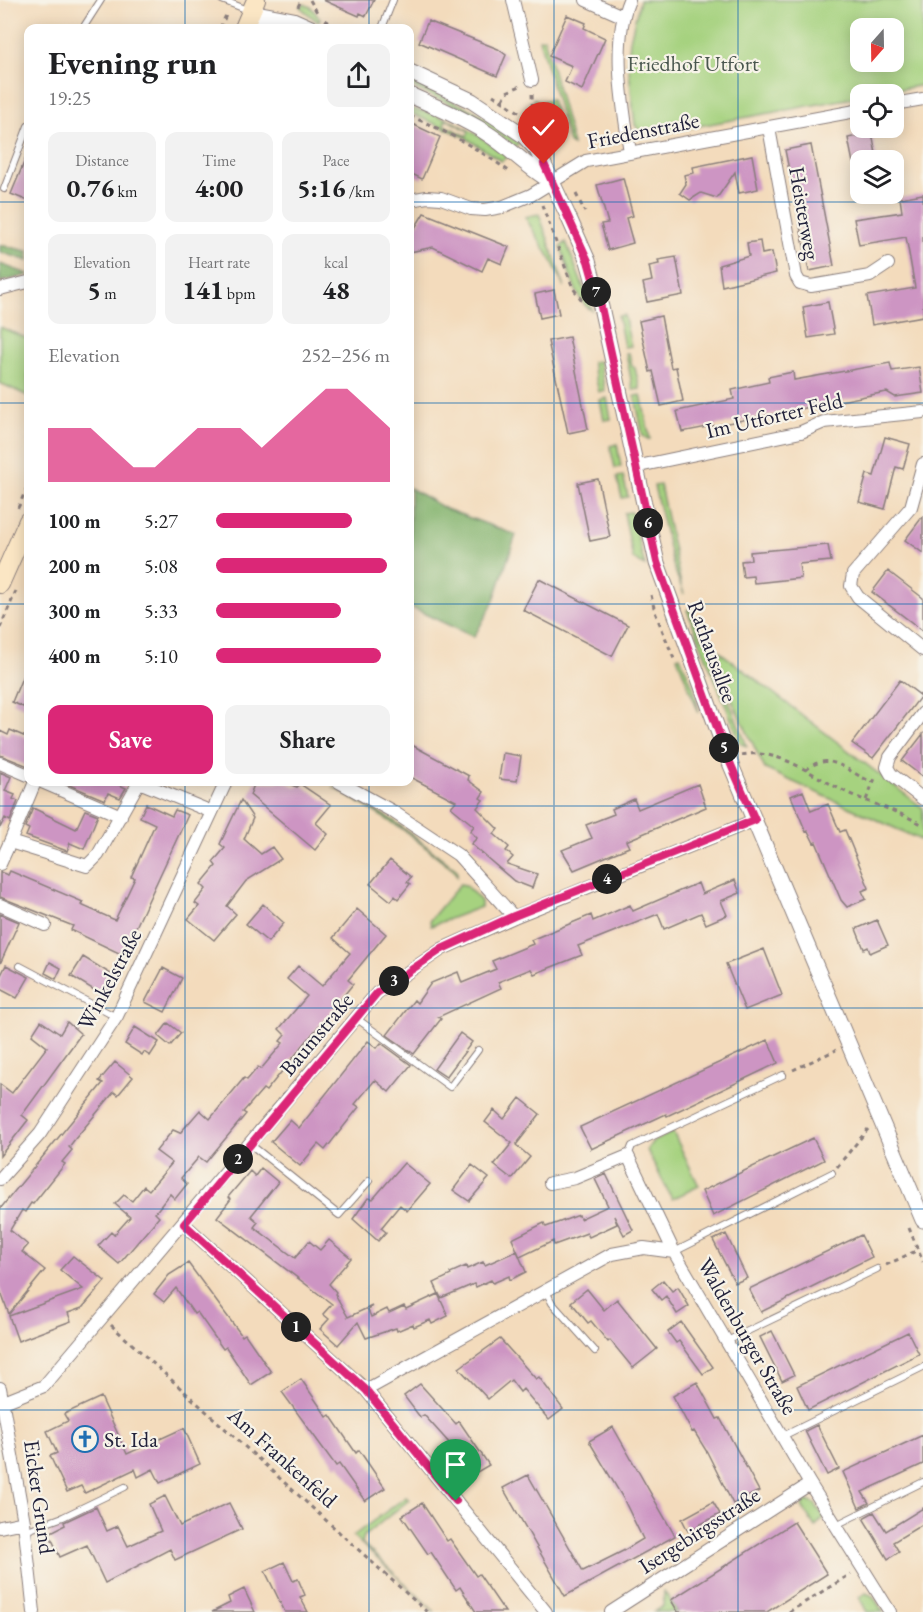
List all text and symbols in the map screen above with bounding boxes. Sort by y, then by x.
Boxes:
north arrow [850,18,904,72]
map controls [850,18,904,204]
text: Evening run [48,41,217,84]
button: share [327,44,390,107]
park label: Friedhof Utfort [627,49,759,78]
button: locate [850,84,904,138]
text: 19:25 [48,85,91,111]
pin [518,102,569,164]
street label: Friedenstraße [585,105,702,156]
icon: check [527,111,560,144]
text: Distance [75,150,129,171]
text: Time [202,150,236,171]
text: Pace [323,150,349,171]
button: layers [850,150,904,204]
street label: Heisterweg [782,164,827,263]
text: 0.76 [67,171,114,205]
text: 4:00 [195,171,243,205]
text: 5:16 [297,171,346,205]
text: km [114,181,137,202]
text: /km [346,181,375,202]
text: Elevation [73,252,131,273]
text: Heart rate [188,252,250,273]
text: kcal [324,252,348,273]
text: 5 [87,273,101,307]
text: 141 [182,273,224,307]
text: 48 [322,273,350,307]
pin: 7 [581,277,611,307]
text: 7 [592,281,600,302]
text: m [101,283,117,304]
text: bpm [224,283,256,304]
text: Elevation [48,342,120,368]
text: 252–256 m [302,342,390,368]
street label: Im Utforter Feld [703,385,846,445]
text: 100 m [48,508,101,534]
text: 5:27 [144,508,178,534]
pin: 6 [633,508,663,538]
text: 6 [644,512,652,533]
text: 200 m [48,553,101,579]
text: 5:08 [144,553,178,579]
street label: Rathausallee [681,596,745,707]
text: 300 m [48,598,101,624]
text: 5:33 [144,598,178,624]
text: 400 m [48,643,101,669]
text: 5:10 [144,643,178,669]
button: Save [48,705,213,774]
button: Share [225,705,390,774]
pin: 5 [709,733,739,763]
text: 5 [720,737,728,758]
pin: 4 [592,864,622,894]
text: 4 [603,868,611,889]
street label: Winkelstraße [71,923,148,1035]
pin: 3 [379,966,409,996]
text: 3 [390,970,398,991]
street label: Baumstraße [273,986,360,1082]
pin: 2 [223,1144,253,1174]
text: 2 [234,1148,242,1169]
street label: Waldenburger Straße [691,1253,804,1420]
pin: 1 [281,1312,311,1342]
text: 1 [292,1316,300,1337]
street label: Am Frankenfeld [221,1400,344,1515]
church icon: St. Ida [70,1424,100,1454]
place label: St. Ida [104,1425,158,1454]
street label: Eicker Grund [17,1438,62,1557]
pin [430,1439,481,1501]
icon: arrive [439,1448,472,1481]
street label: Isergebirgsstraße [633,1480,766,1580]

